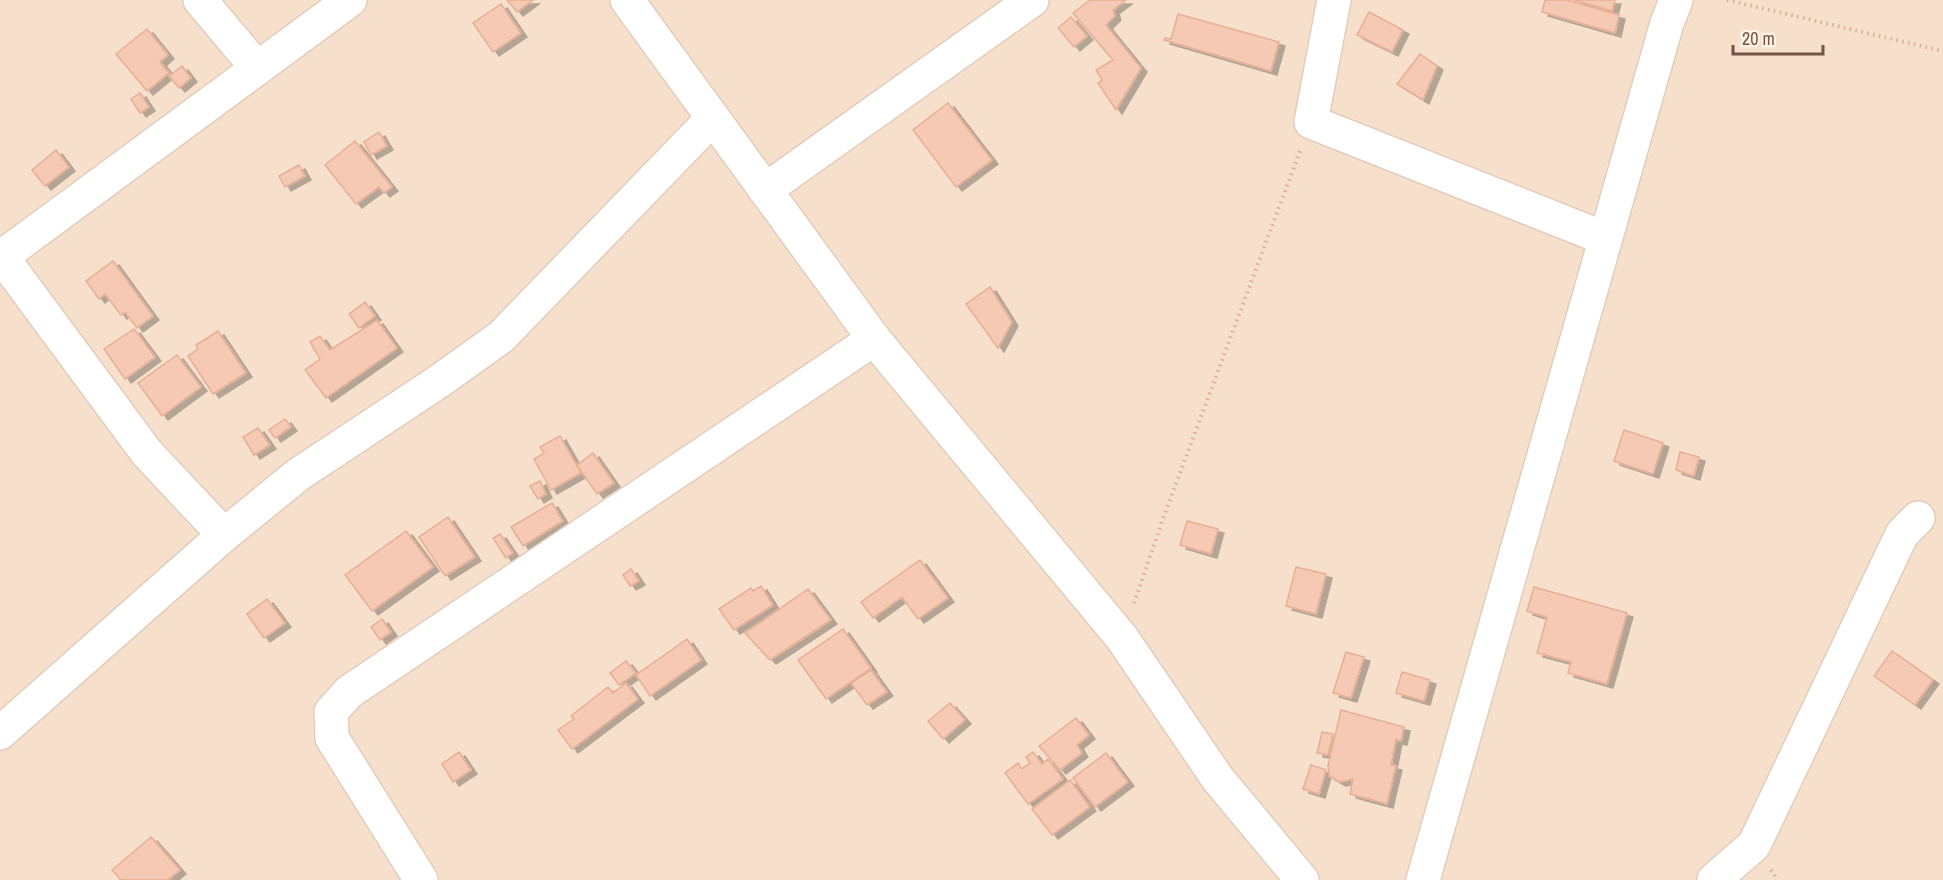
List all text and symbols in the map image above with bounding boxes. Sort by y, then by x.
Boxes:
scale bar [1733,18,1823,56]
text: 20 m [1742,26,1775,51]

